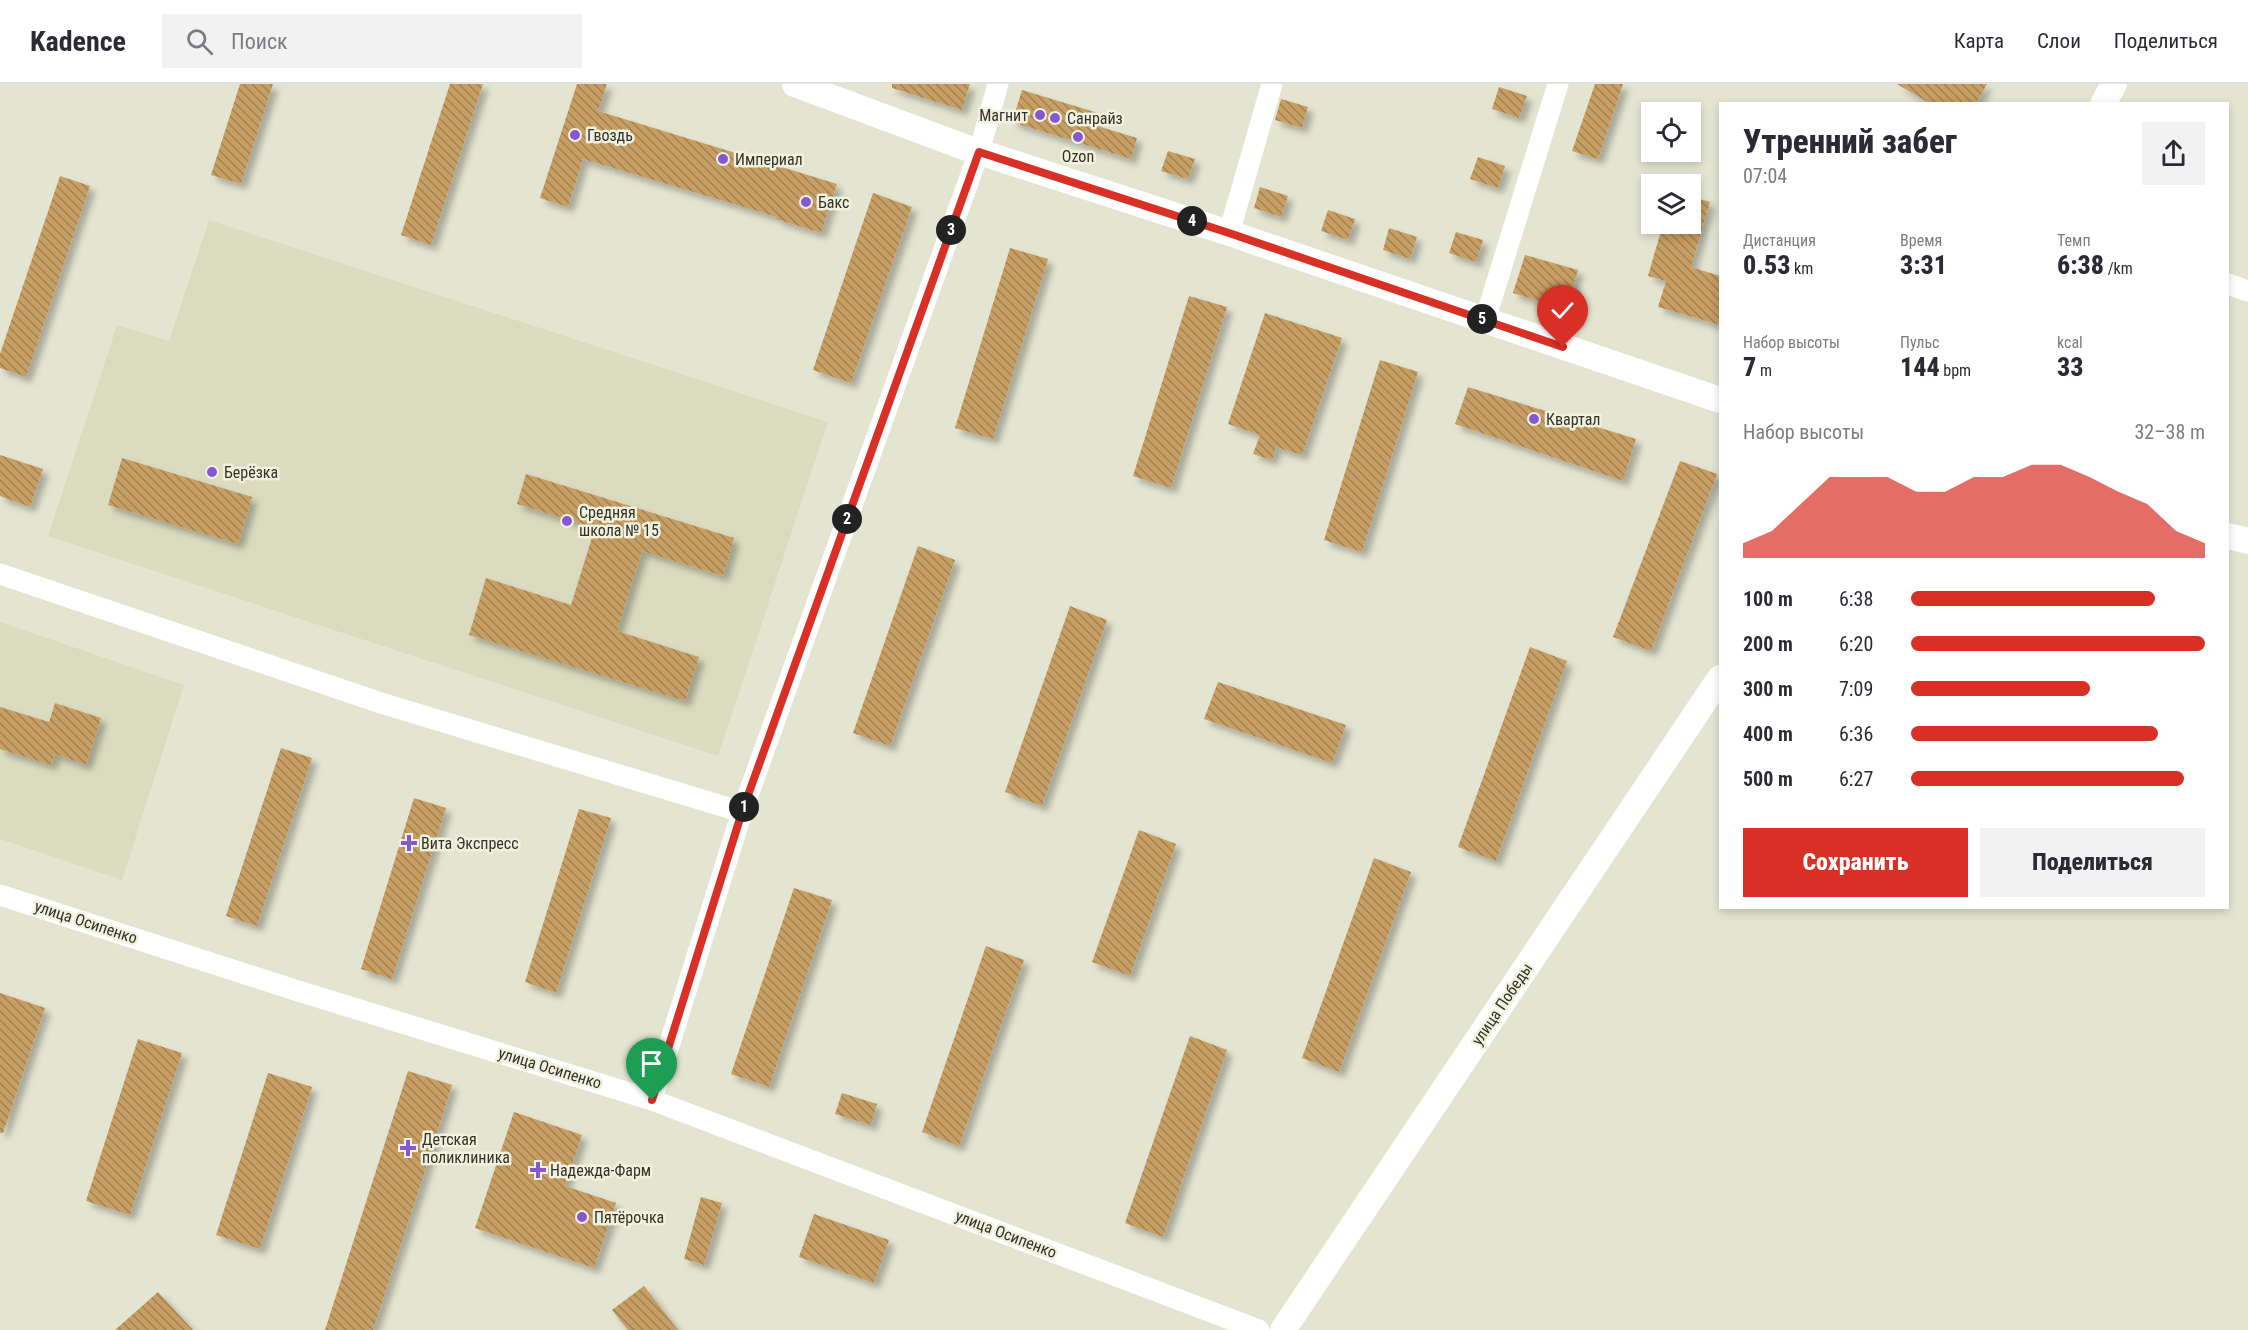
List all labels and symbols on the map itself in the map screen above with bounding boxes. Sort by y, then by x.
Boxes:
place label: Магнит [979,106,1028,125]
marker: Магнит [1033,108,1047,122]
place label: Санрайз [1067,109,1123,128]
marker: Санрайз [1048,111,1062,125]
place label: Гвоздь [587,126,633,145]
marker: Гвоздь [568,128,582,142]
marker: Ozon [1071,130,1085,144]
place label: Ozon [1062,147,1094,166]
place label: Империал [735,150,803,169]
marker: Империал [716,152,730,166]
place label: Бакс [818,193,849,212]
marker: Бакс [799,195,813,209]
pin: 4 [1177,206,1207,236]
pin: 3 [936,215,966,245]
pin [1537,285,1588,347]
pin: 5 [1467,304,1497,334]
place label: Квартал [1546,410,1600,429]
marker: Квартал [1527,412,1541,426]
place label: Берёзка [224,463,278,482]
marker: Берёзка [205,465,219,479]
place label: Средняя школа № 15 [579,503,659,540]
pin: 2 [832,504,862,534]
marker: Средняя школа № 15 [560,514,574,528]
pin: 1 [729,792,759,822]
place label: Вита Экспресс [421,834,519,853]
marker: Вита Экспресс [402,836,416,850]
street label: улица Осипенко [32,896,140,948]
street label: улица Победы [1468,959,1536,1049]
pin [626,1038,677,1100]
street label: улица Осипенко [496,1043,604,1093]
place label: Детская поликлиника [422,1130,510,1167]
marker: Детская поликлиника [399,1139,417,1157]
place label: Надежда-Фарм [550,1161,651,1180]
marker: Надежда-Фарм [531,1163,545,1177]
street label: улица Осипенко [953,1206,1059,1262]
place label: Пятёрочка [594,1208,664,1227]
marker: Пятёрочка [575,1210,589,1224]

